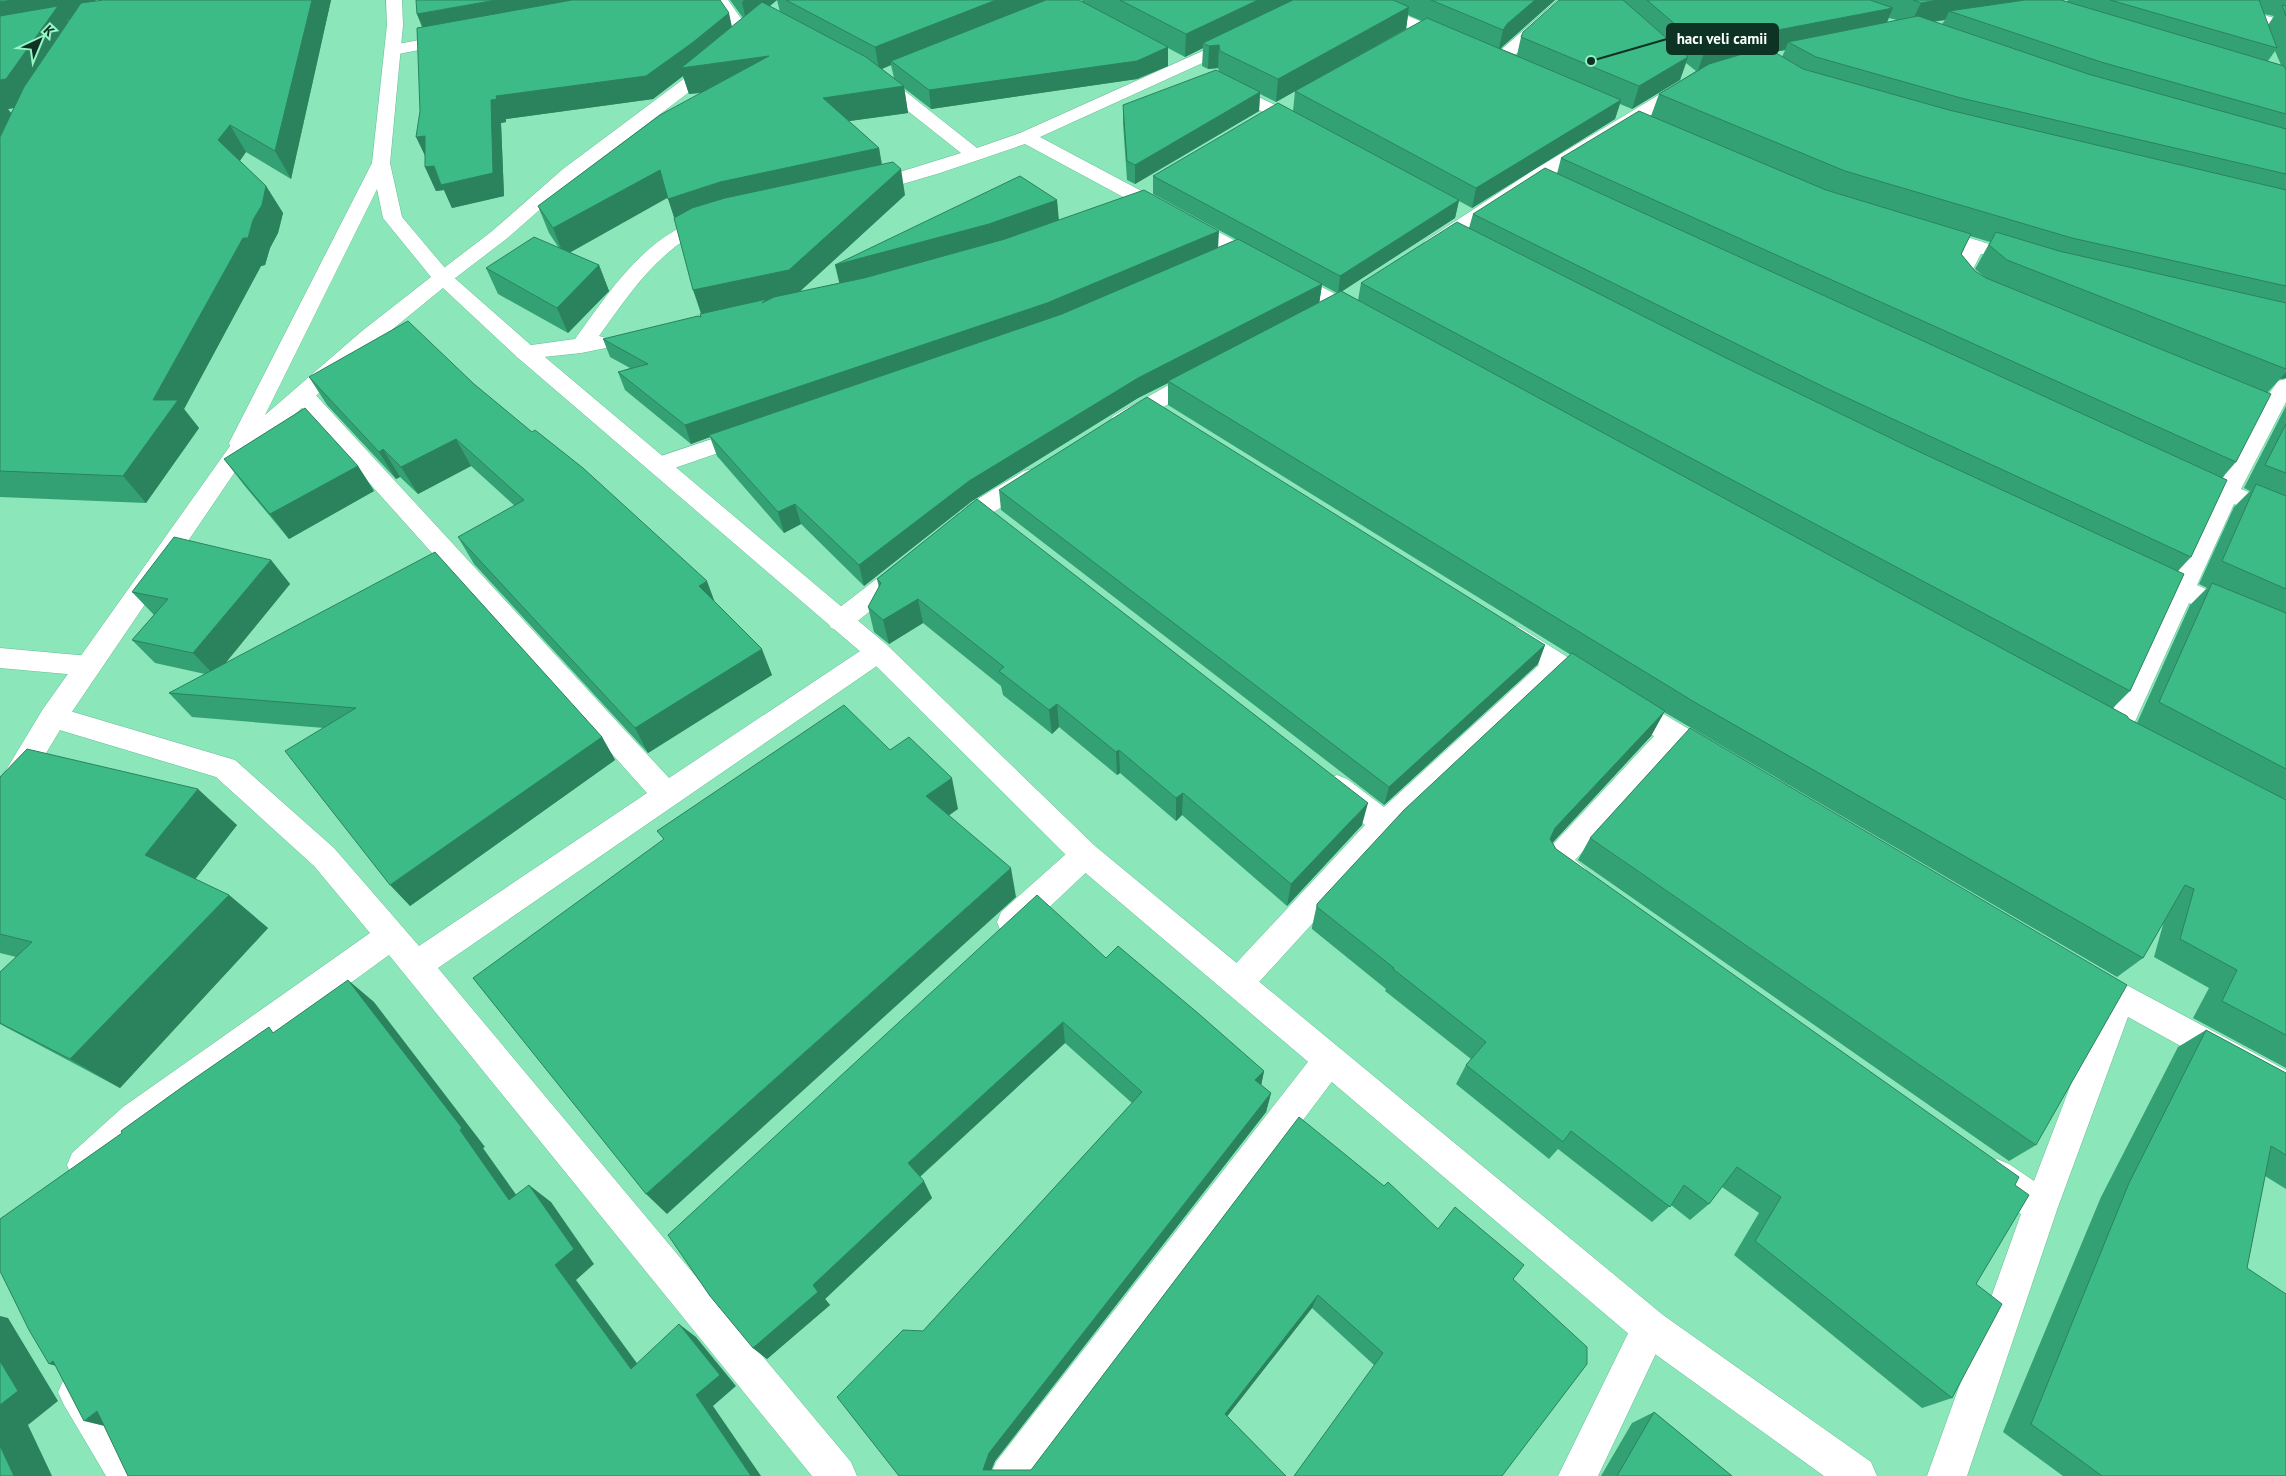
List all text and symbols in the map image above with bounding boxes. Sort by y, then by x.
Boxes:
north arrow [15,15,65,65]
text: K [40,21,59,40]
callout: hacı veli camii [1667,24,1778,54]
text: hacı veli camii [1677,29,1767,48]

